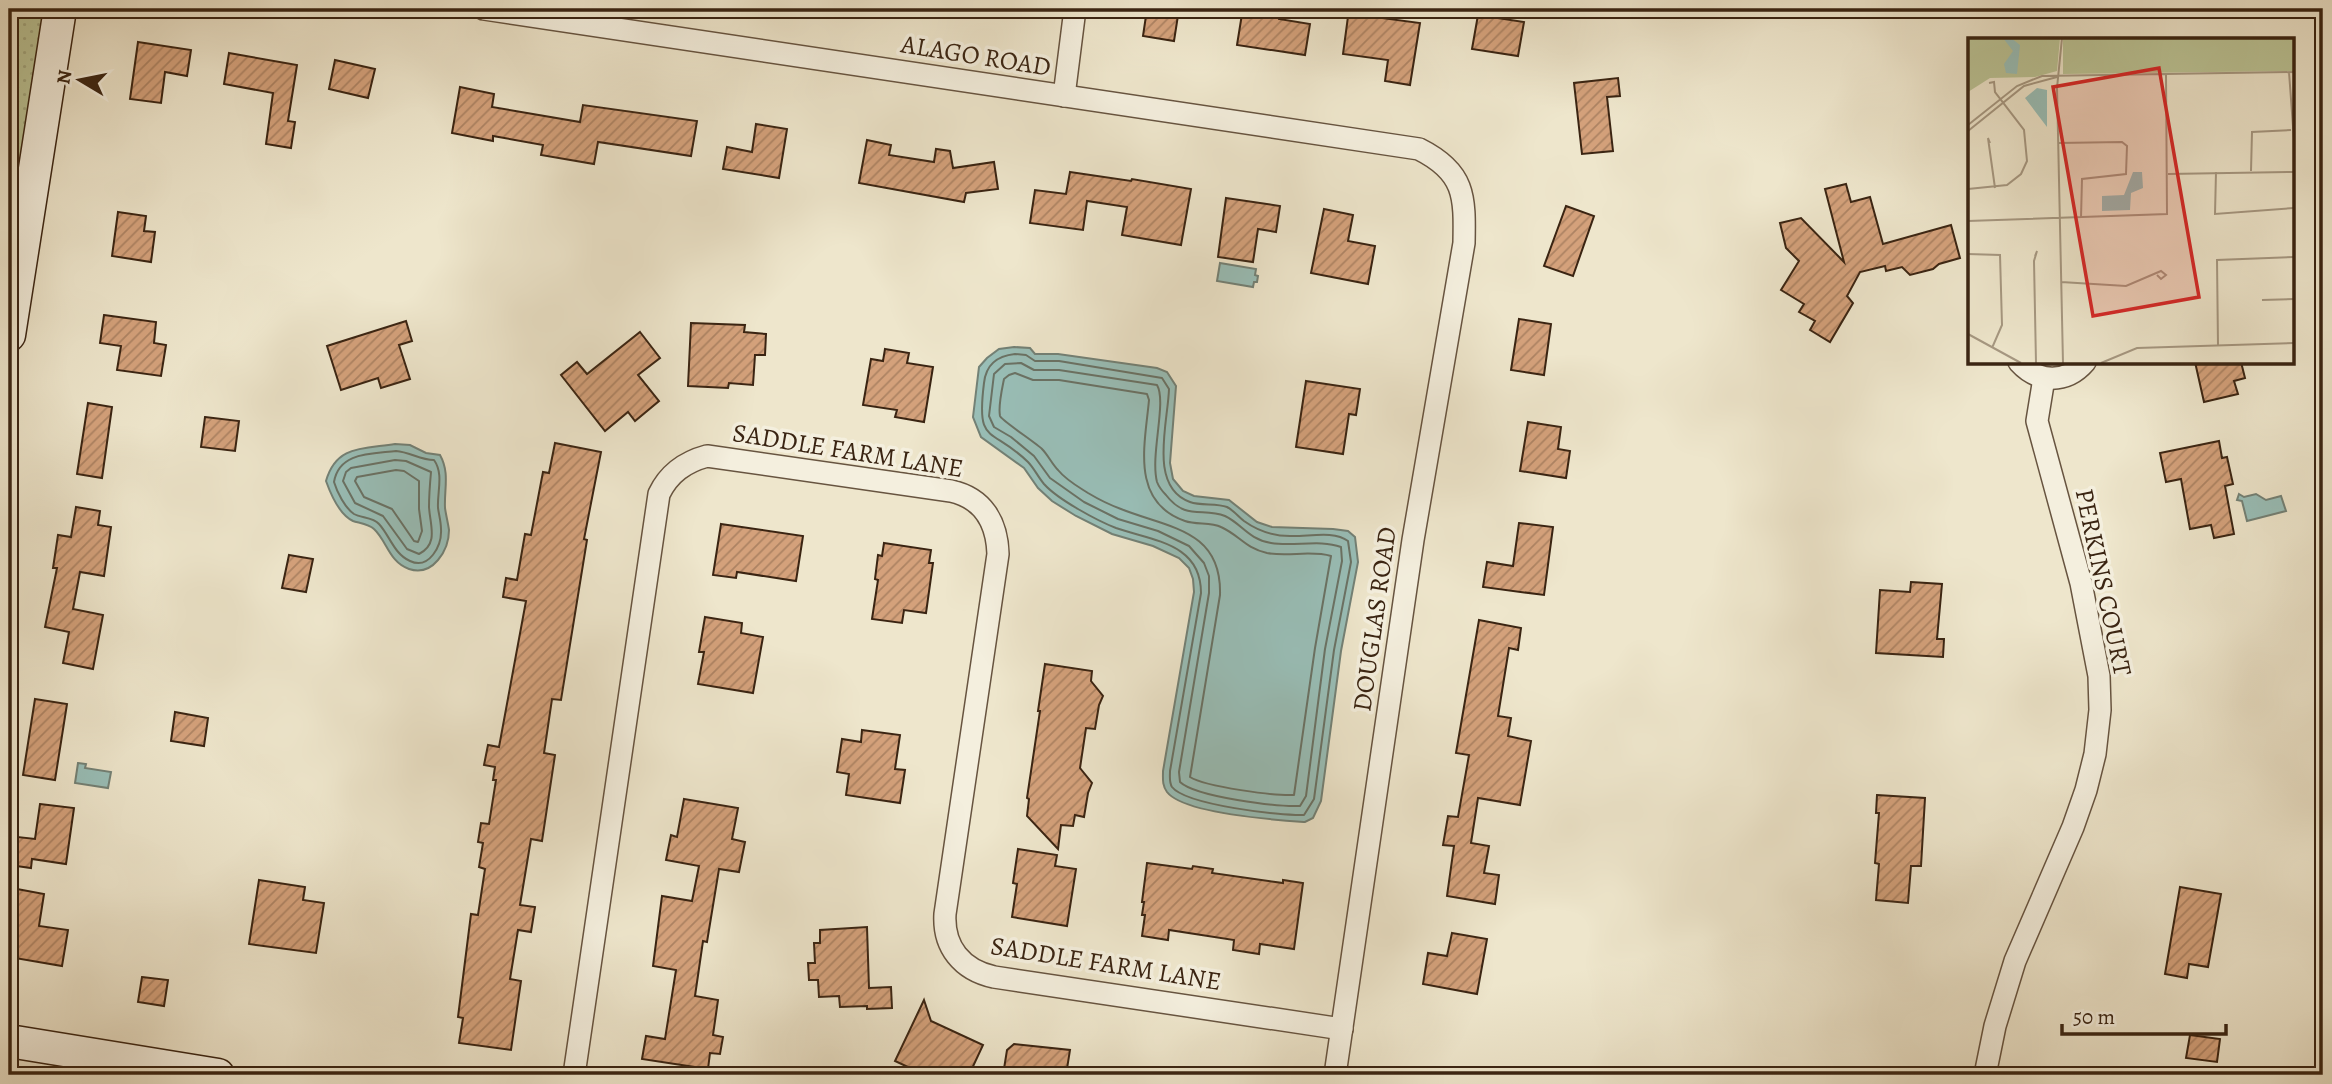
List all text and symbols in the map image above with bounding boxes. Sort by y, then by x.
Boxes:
street label: ALAGO ROAD [898,26,1053,85]
inset map [1968,38,2294,364]
north arrow [46,46,116,116]
text: N [50,68,78,86]
street label: SADDLE FARM LANE [730,415,966,486]
street label: PERKINS COURT [2067,485,2140,679]
street label: DOUGLAS ROAD [1344,524,1405,714]
street label: SADDLE FARM LANE [988,928,1224,999]
scale bar [2062,993,2227,1037]
text: 50 m [2073,1003,2115,1031]

